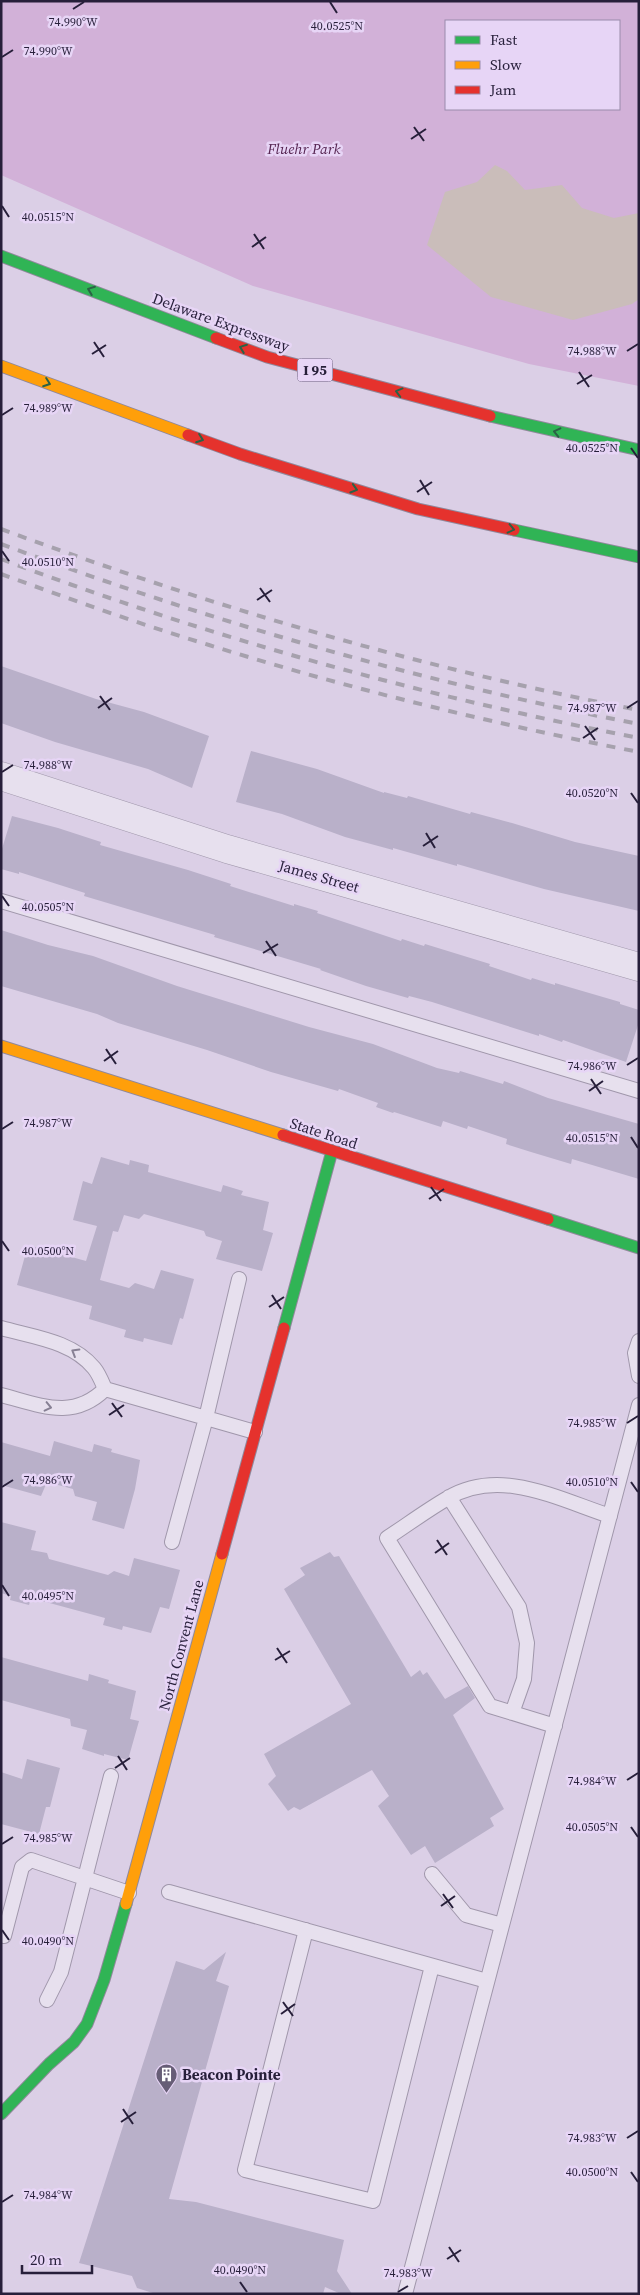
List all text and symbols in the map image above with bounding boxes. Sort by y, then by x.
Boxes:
text: 74.990°W [48,14,98,30]
text: 40.0525°N [311,18,363,34]
legend [445,20,620,110]
text: Fast [490,29,517,50]
text: 74.990°W [23,43,73,59]
text: Slow [490,54,522,75]
text: Jam [489,79,517,100]
park label: Fluehr Park [266,138,342,159]
text: 40.0515°N [22,209,74,225]
one-way arrow [87,286,96,297]
street label: Delaware Expressway [149,287,293,357]
text: 74.988°W [567,343,617,359]
one-way arrow [239,344,248,354]
road number: I 95 [298,358,332,382]
one-way arrow [42,377,51,387]
one-way arrow [395,387,404,398]
text: 74.989°W [23,400,73,416]
one-way arrow [553,427,561,438]
one-way arrow [195,433,203,443]
text: 40.0525°N [566,440,618,456]
one-way arrow [349,483,358,493]
one-way arrow [507,523,516,534]
text: 40.0510°N [22,554,74,570]
text: 74.987°W [567,700,617,716]
text: 74.988°W [23,757,73,773]
text: 40.0520°N [566,785,618,801]
street label: James Street [275,854,362,898]
text: 40.0505°N [22,899,74,915]
text: 74.986°W [567,1058,617,1074]
street label: State Road [287,1112,361,1154]
text: 74.987°W [23,1115,73,1131]
text: 40.0515°N [566,1130,618,1146]
text: 40.0500°N [22,1243,74,1259]
one-way arrow [72,1349,81,1359]
one-way arrow [44,1401,53,1412]
text: 74.985°W [567,1415,617,1431]
text: 74.986°W [23,1472,73,1488]
text: 40.0510°N [566,1474,618,1490]
street label: North Convent Lane [153,1577,209,1713]
text: 40.0495°N [22,1588,74,1604]
text: 74.984°W [567,1773,617,1789]
text: 40.0505°N [566,1819,618,1835]
text: 74.985°W [23,1830,73,1846]
text: 40.0490°N [22,1933,74,1949]
building icon: Beacon Pointe [154,2062,178,2093]
place label: Beacon Pointe [182,2064,281,2085]
text: 74.983°W [567,2130,617,2146]
text: 40.0500°N [566,2164,618,2180]
text: 74.984°W [23,2187,73,2203]
scale bar [22,2242,92,2274]
text: 20 m [30,2249,62,2270]
text: 40.0490°N [214,2262,266,2278]
text: 74.983°W [383,2265,433,2281]

